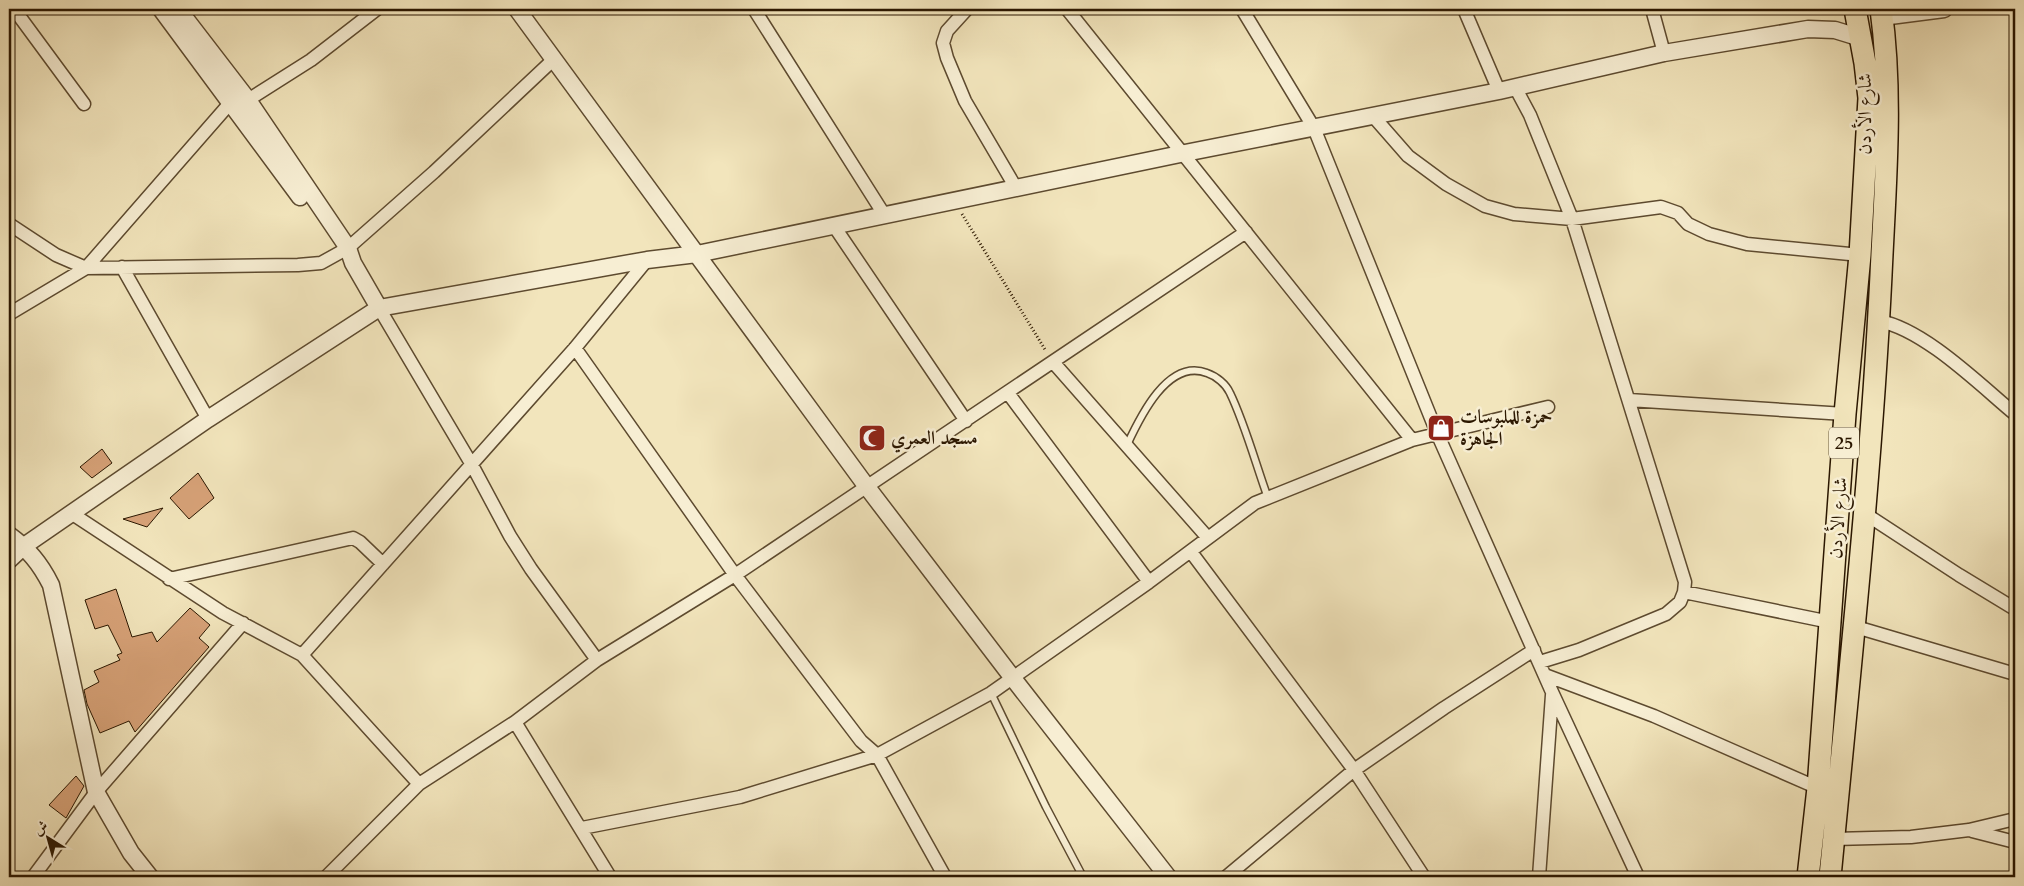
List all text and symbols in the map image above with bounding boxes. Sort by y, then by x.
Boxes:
street label: شارع الأردن [1851,73,1880,155]
place label: حمزة للملبوسات الجاهزة [1460,404,1552,452]
shop icon: حمزة للملبوسات الجاهزة [1426,413,1456,443]
mosque icon: مسجد العمري [857,423,887,453]
place label: مسجد العمري [891,425,978,453]
road number: 25 [1829,428,1859,458]
street label: شارع الأردن [1821,476,1856,560]
north arrow [22,814,72,864]
text: ش [29,816,52,840]

